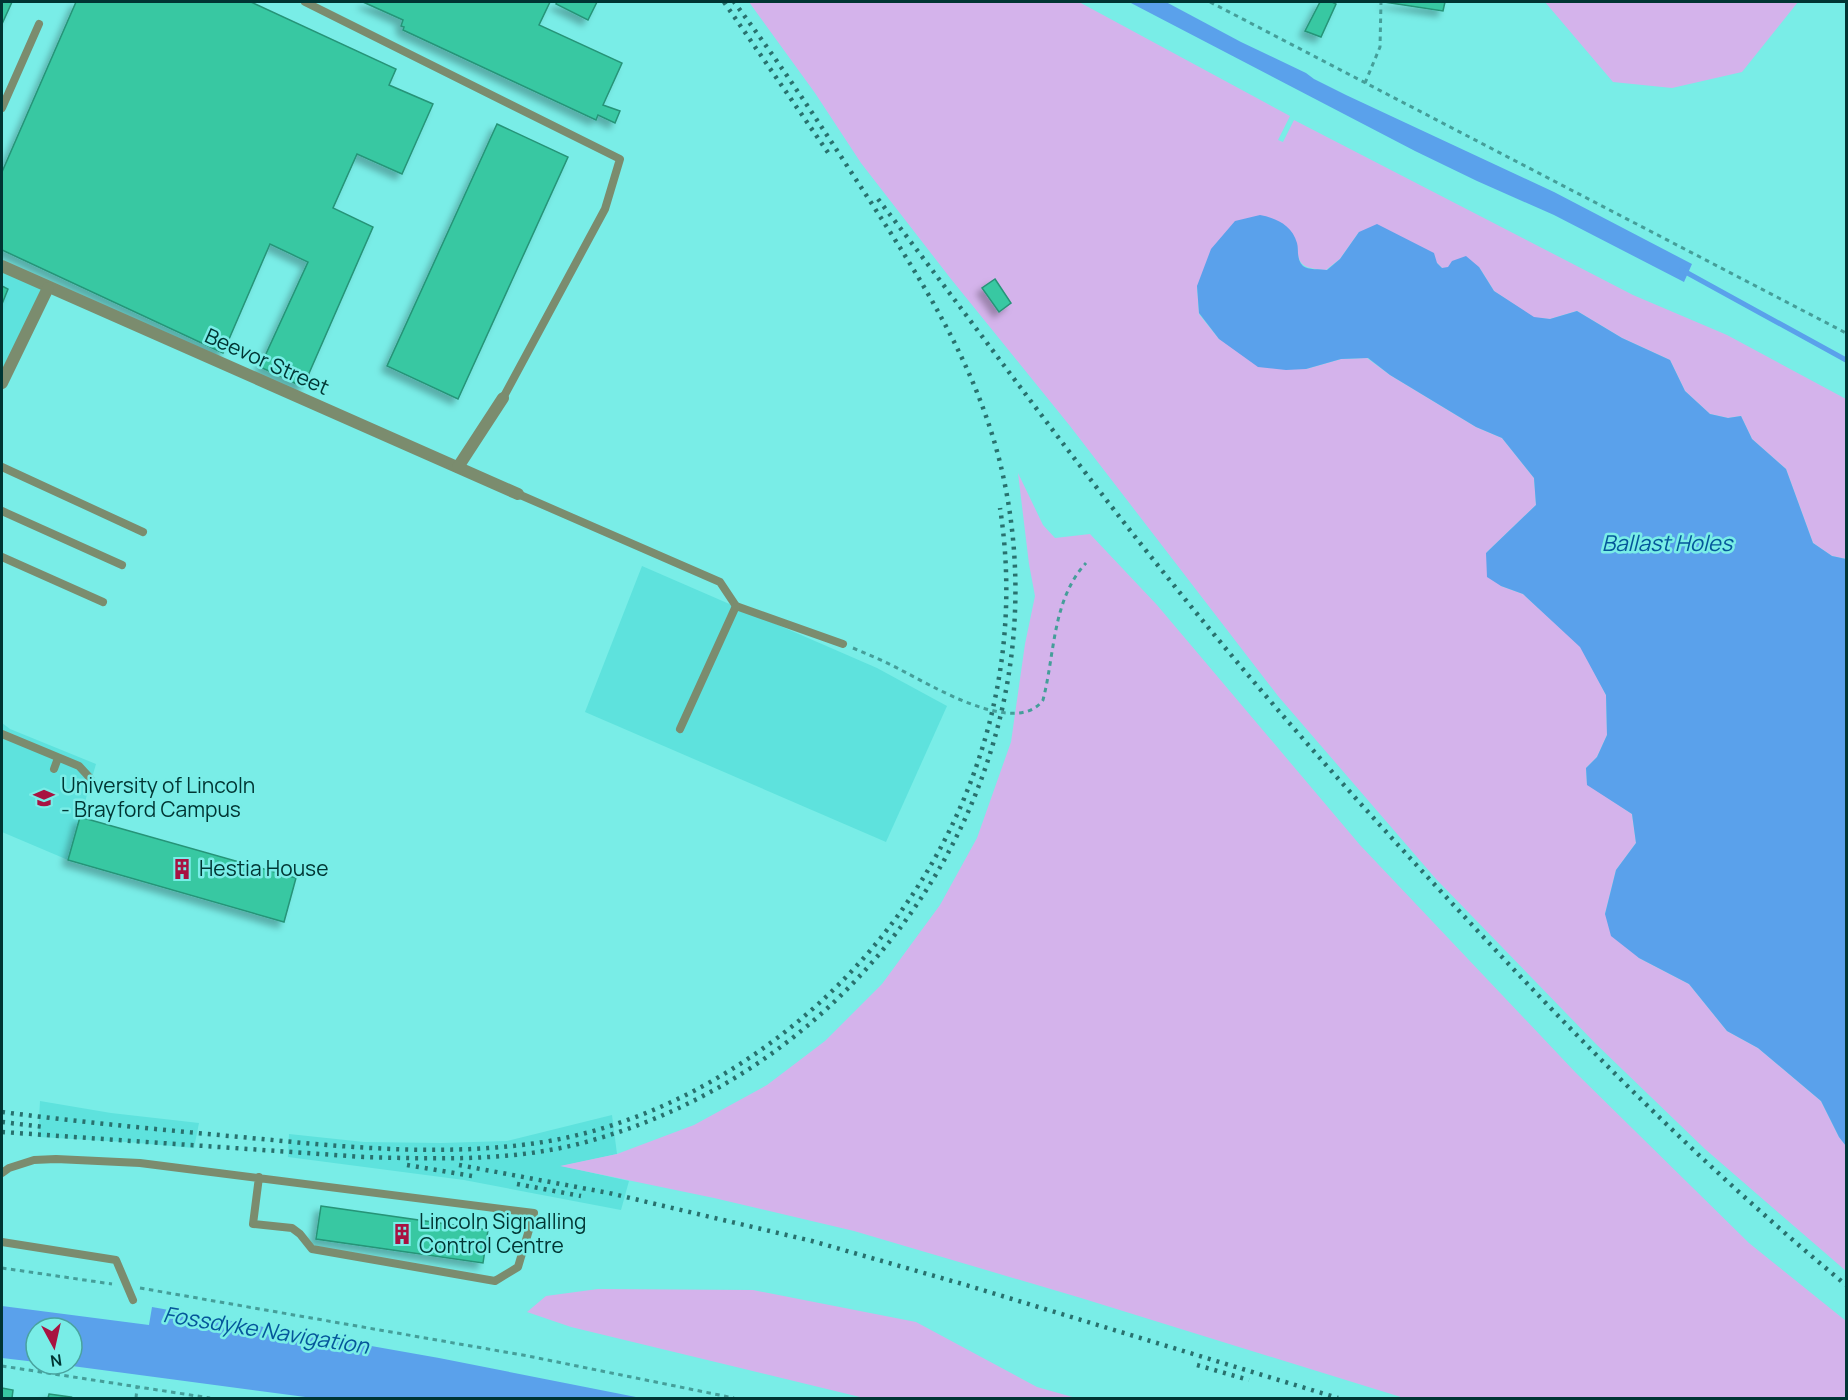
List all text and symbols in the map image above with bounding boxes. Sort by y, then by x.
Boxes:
street label: Beevor Street [201,321,334,401]
water label: Ballast Holes [1602,528,1734,558]
place label: University of Lincoln - Brayford Campus [61,771,255,823]
school or university icon: University of Lincoln - Brayford Campus [32,786,56,810]
place label: Hestia House [199,854,328,882]
building icon: Hestia House [170,857,194,881]
place label: Lincoln Signalling Control Centre [419,1207,586,1259]
building icon: Lincoln Signalling Control Centre [390,1222,414,1246]
water label: Fossdyke Navigation [161,1299,372,1361]
north arrow [24,1316,84,1376]
text: N [49,1349,63,1373]

